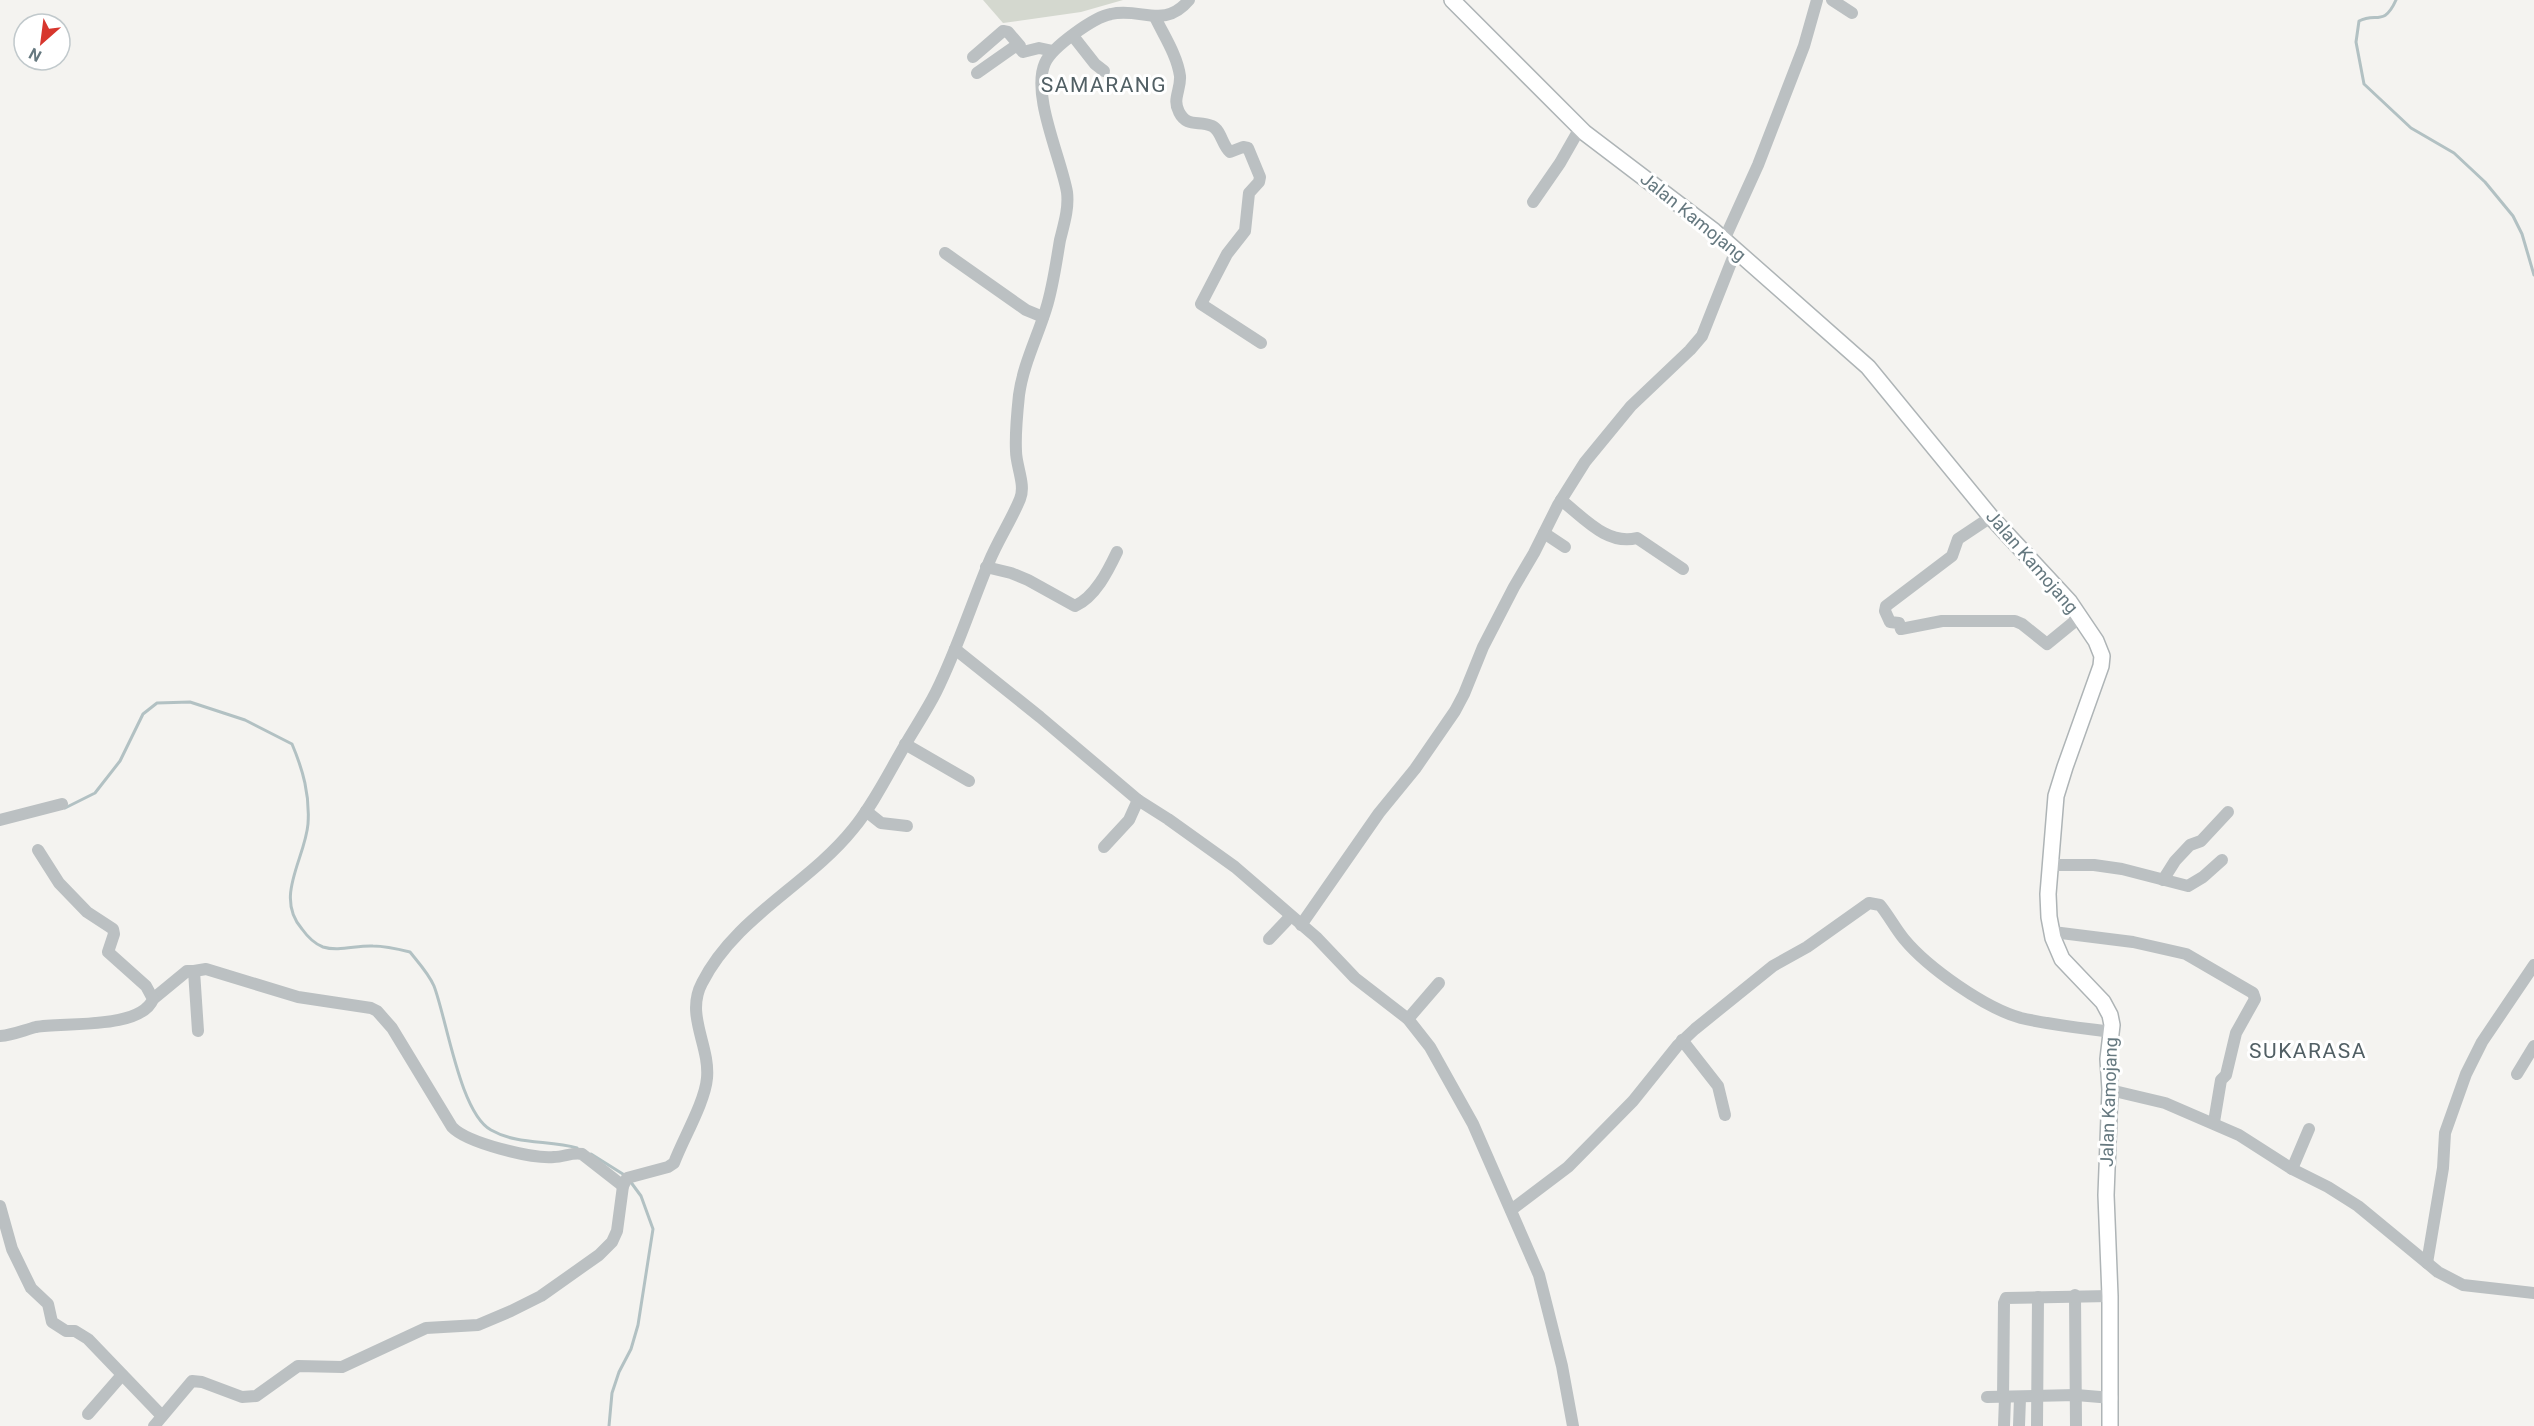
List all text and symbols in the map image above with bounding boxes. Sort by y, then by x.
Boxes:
north arrow [12,12,72,72]
text: N [26,44,45,66]
district label: SAMARANG [1041,73,1167,97]
street label: Jalan Kamojang [1636,168,1750,266]
street label: Jalan Kamojang [1982,506,2083,617]
street label: Jalan Kamojang [2096,1037,2121,1167]
district label: SUKARASA [2249,1039,2367,1063]

